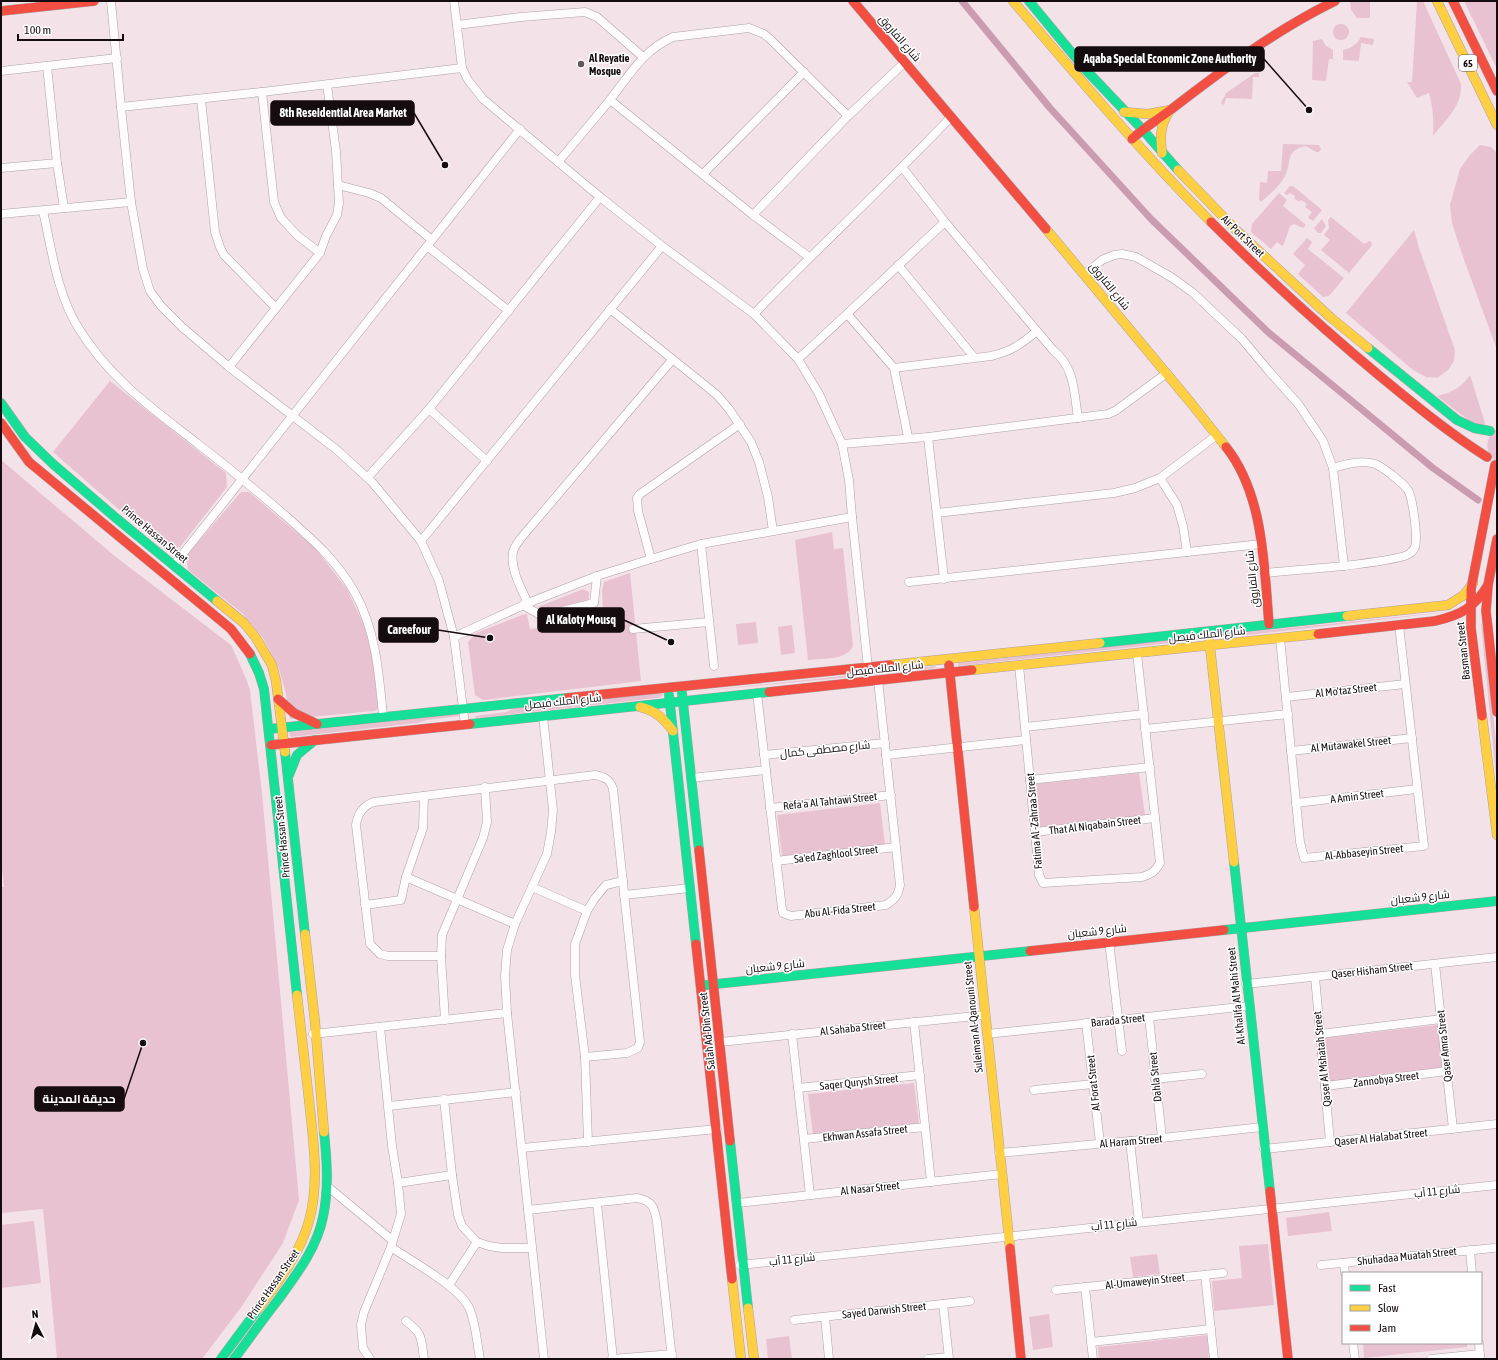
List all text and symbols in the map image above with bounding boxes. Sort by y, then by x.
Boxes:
street label: شارع الفاروق [875,12,923,65]
scale bar [18,16,123,42]
text: 100 m [24,23,51,37]
callout: Aqaba Special Economic Zone Authority [1075,47,1264,71]
place label: Al Reyatie Mosque [588,52,629,77]
text: Aqaba Special Economic Zone Authority [1082,52,1257,66]
road number: 65 [1459,55,1477,71]
marker: Al Reyatie Mosque [576,59,586,69]
callout: 8th Reseidential Area Market [271,101,414,125]
text: 8th Reseidential Area Market [279,106,407,120]
street label: Air Port Street [1219,213,1267,259]
street label: شارع الفاروق [1086,260,1133,313]
street label: Prince Hassan Street [120,503,190,565]
street label: شارع الفاروق [1243,550,1263,608]
callout: Al Kaloty Mousq [538,608,624,632]
text: Al Kaloty Mousq [545,613,616,627]
callout: Careefour [379,618,438,642]
street label: Basman Street [1454,621,1472,681]
text: Careefour [387,623,431,637]
street label: شارع الملك فيصل [1168,624,1246,646]
street label: شارع الملك فيصل [846,658,924,680]
street label: Al Mo'taz Street [1315,681,1377,699]
street label: شارع الملك فيصل [524,691,602,713]
street label: Al Mutawakel Street [1310,734,1392,754]
street label: شارع مصطفى كمال [779,738,871,762]
street label: Fatima Al -Zahraa Street [1024,772,1044,870]
street label: A Amin Street [1330,787,1384,805]
street label: Refa'a Al Tahtawi Street [782,790,878,812]
street label: Prince Hassan Street [272,795,292,879]
street label: That Al Niqabain Street [1048,813,1142,837]
street label: Al-Abbaseyin Street [1324,842,1404,862]
street label: Sa'ed Zaghlool Street [793,843,879,865]
street label: شارع 9 شعبان [1390,888,1450,908]
street label: Abu Al-Fida Street [804,900,876,920]
street label: شارع 9 شعبان [1067,922,1127,942]
street label: Al-Khalifa Al Mahi Street [1225,947,1247,1045]
street label: شارع 9 شعبان [745,957,805,977]
street label: Qaser Hisham Street [1331,960,1413,980]
street label: Suleiman Al-Qanouni Street [961,961,985,1073]
street label: Salah Ad-Din Street [697,992,717,1070]
street label: Qaser Amra Street [1434,1009,1454,1083]
street label: Barada Street [1090,1011,1146,1029]
street label: Qaser Al Mshatah Street [1311,1011,1333,1107]
street label: Al Sahaba Street [820,1019,886,1037]
street label: Dahla Street [1146,1051,1164,1103]
street label: Al Forat Street [1084,1054,1102,1112]
street label: Zannobya Street [1352,1069,1420,1089]
street label: Saqer Qurysh Street [819,1072,899,1092]
callout: حديقة المدينة [35,1087,124,1111]
text: حديقة المدينة [42,1092,116,1106]
street label: Ekhwan Assafa Street [822,1123,908,1143]
street label: Qaser Al Halabat Street [1334,1126,1428,1148]
street label: Al Haram Street [1099,1132,1163,1150]
street label: Al Nasar Street [840,1179,900,1197]
street label: شارع 11 آب [1413,1183,1461,1201]
street label: شارع 11 آب [1090,1216,1138,1234]
street label: Shuhadaa Muatah Street [1357,1245,1457,1267]
street label: Prince Hassan Street [244,1247,302,1321]
street label: شارع 11 آب [768,1251,816,1269]
street label: Al-Umaweyin Street [1105,1271,1185,1291]
legend [1342,1272,1482,1344]
text: Fast [1378,1281,1396,1295]
street label: Sayed Darwish Street [841,1300,927,1320]
text: Slow [1378,1301,1399,1315]
north arrow [16,1304,56,1344]
text: N [31,1308,39,1320]
text: Jam [1378,1321,1396,1335]

